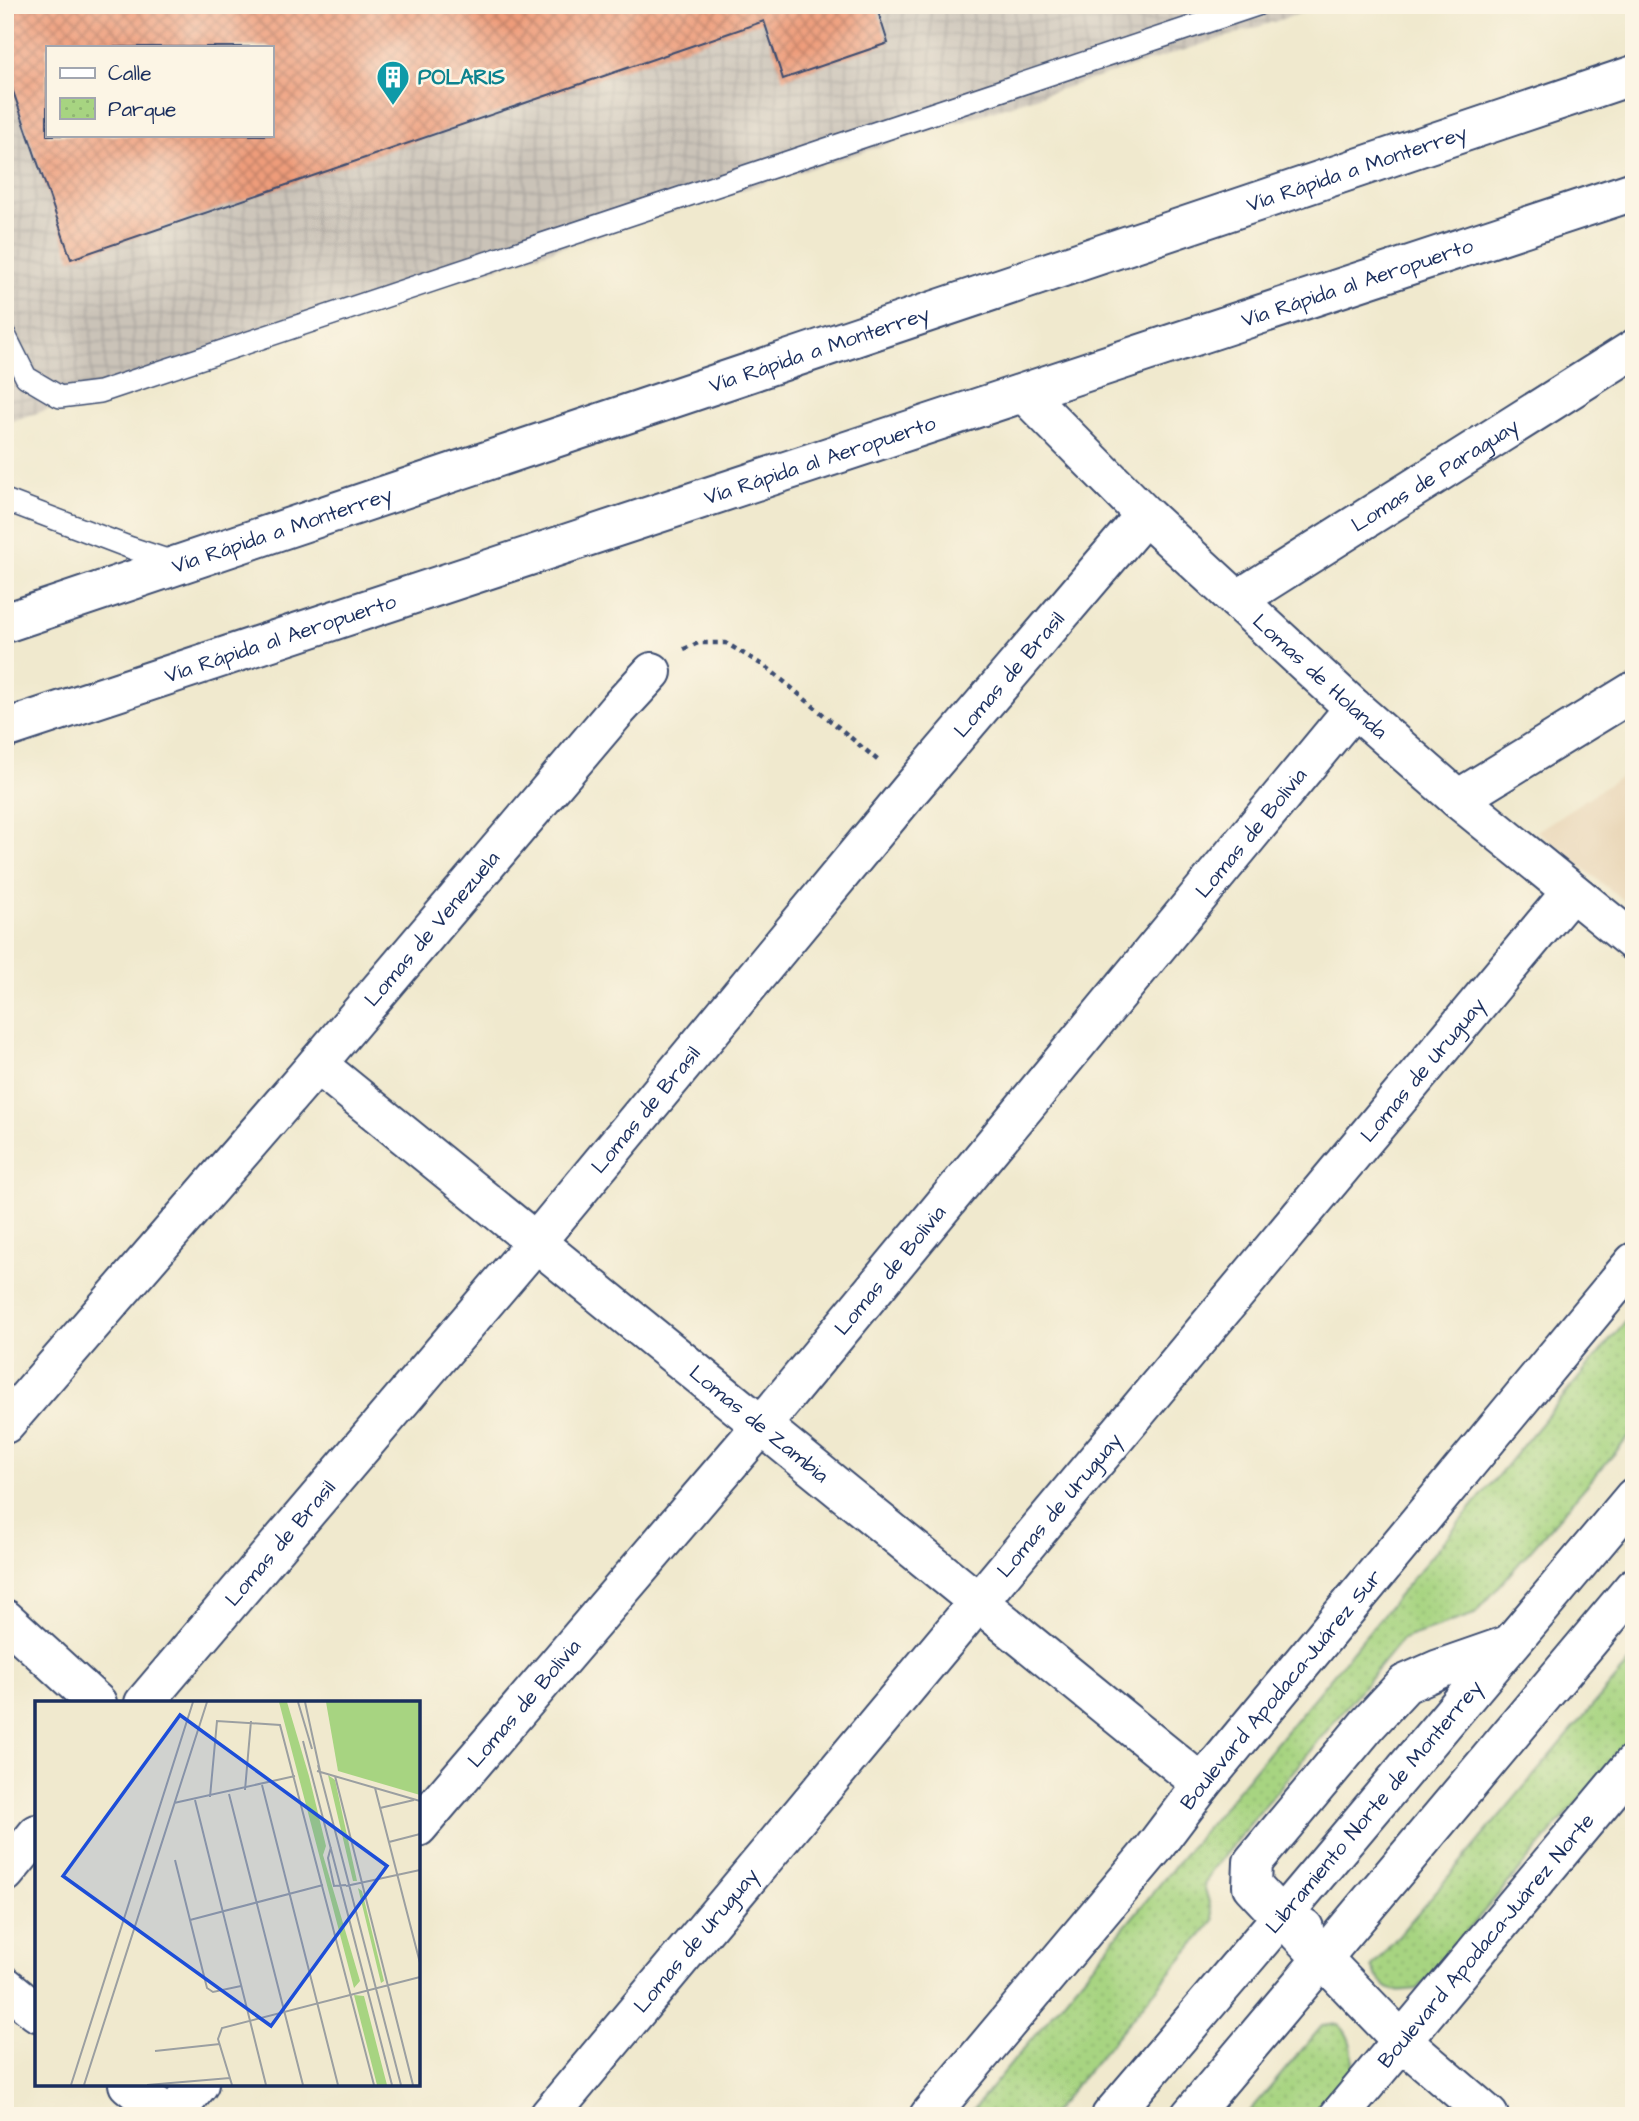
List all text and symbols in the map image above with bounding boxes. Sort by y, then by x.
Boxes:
legend [46,46,273,136]
building icon: POLARIS [374,58,412,107]
text: Calle [108,59,152,88]
place label: POLARIS [418,63,506,92]
text: Parque [108,95,176,124]
street label: Vía Rápida a Monterrey [1243,118,1472,219]
street label: Vía Rápida al Aeropuerto [1238,231,1477,335]
street label: Vía Rápida a Monterrey [705,299,934,400]
street label: Vía Rápida al Aeropuerto [700,409,940,512]
street label: Lomas de Paraguay [1346,411,1526,539]
street label: Vía Rápida a Monterrey [168,480,397,581]
street label: Vía Rápida al Aeropuerto [161,587,400,690]
street label: Lomas de Brasil [947,605,1071,744]
street label: Lomas de Holanda [1246,607,1394,746]
street label: Lomas de Bolivia [1189,762,1314,904]
street label: Lomas de Venezuela [358,845,507,1013]
street label: Lomas de Uruguay [1354,991,1494,1149]
street label: Lomas de Brasil [585,1040,707,1180]
street label: Lomas de Bolivia [828,1199,953,1342]
street label: Lomas de Zambia [683,1359,835,1490]
street label: Lomas de Uruguay [991,1426,1130,1584]
street label: Lomas de Brasil [218,1474,342,1613]
street label: Boulevard Apodaca-Juárez Sur [1174,1563,1389,1816]
street label: Lomas de Bolivia [461,1633,588,1774]
street label: Libramiento Norte de Monterrey [1259,1674,1491,1940]
inset map [35,1701,420,2086]
street label: Boulevard Apodaca-Juárez Norte [1371,1807,1601,2074]
street label: Lomas de Uruguay [627,1862,767,2019]

